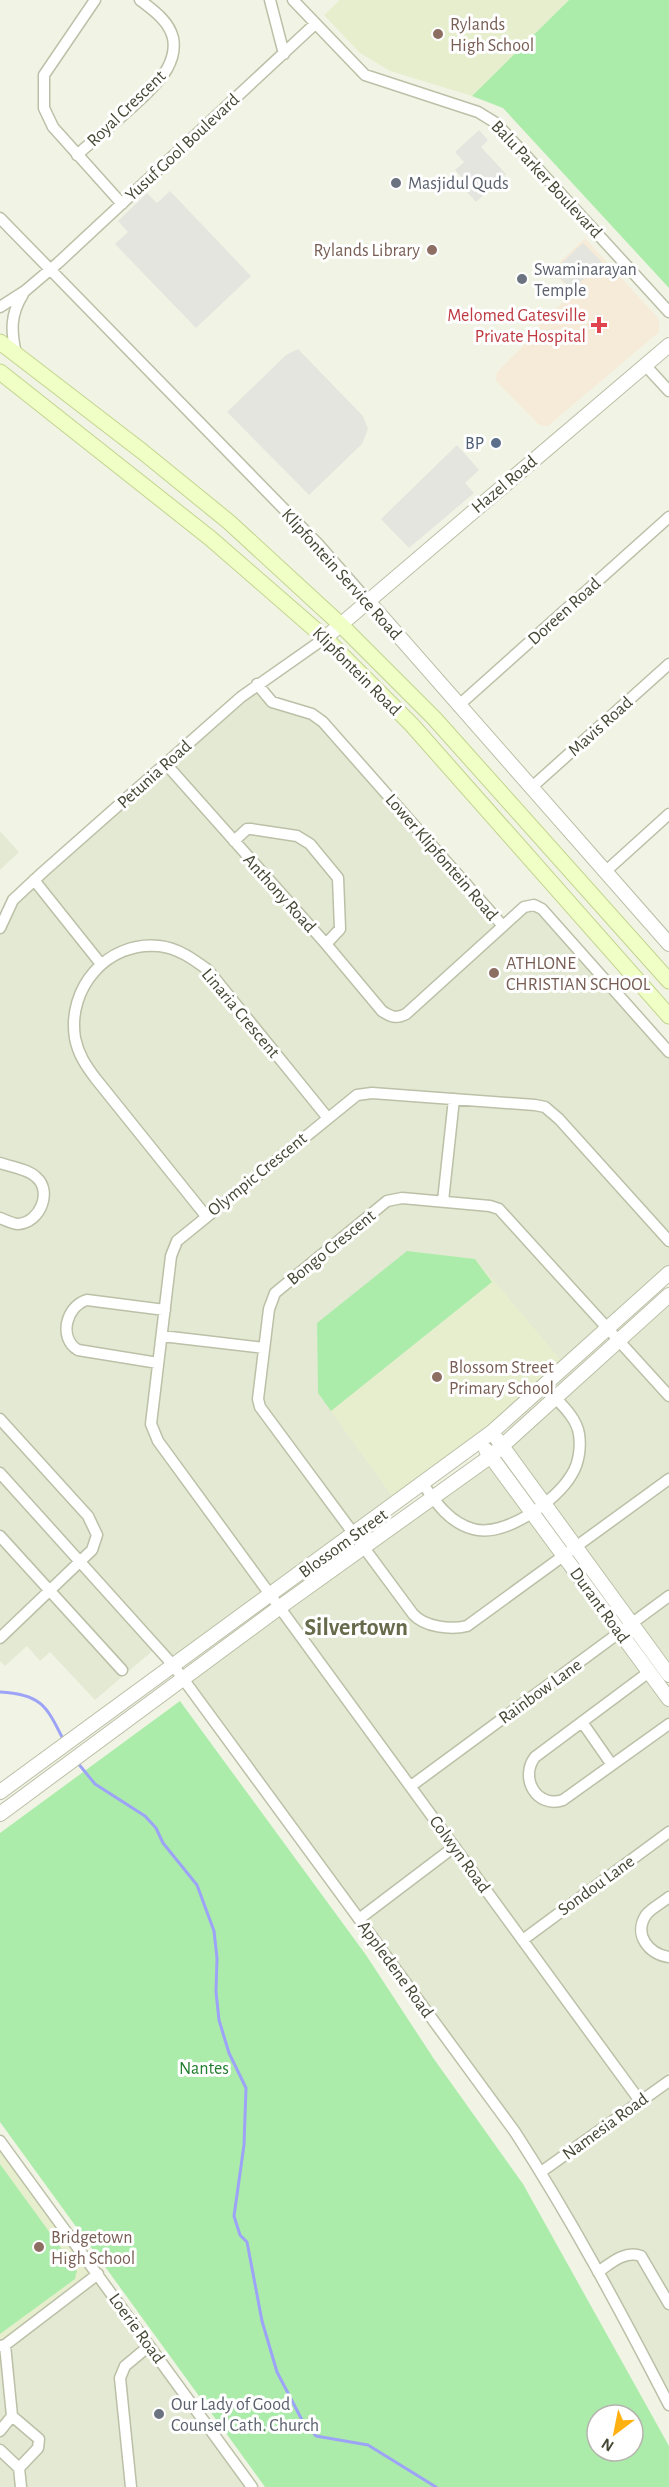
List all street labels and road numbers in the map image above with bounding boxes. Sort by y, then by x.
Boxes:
street label: Royal Crescent [84,67,169,150]
street label: Yusuf Gool Boulevard [122,91,243,205]
street label: Balu Parker Boulevard [487,117,605,242]
street label: Hazel Road [469,452,541,517]
street label: Klipfontein Service Road [278,506,405,644]
street label: Doreen Road [525,575,604,649]
street label: Klipfontein Road [309,624,404,719]
street label: Mavis Road [565,693,636,760]
street label: Petunia Road [114,737,195,812]
street label: Lower Klipfontein Road [381,791,501,925]
street label: Anthony Road [240,851,319,936]
street label: Linaria Crescent [198,965,283,1062]
street label: Olympic Crescent [205,1129,311,1220]
street label: Bongo Crescent [284,1207,379,1289]
street label: Blossom Street [296,1506,391,1582]
street label: Durant Road [566,1565,632,1647]
street label: Rainbow Lane [496,1656,585,1728]
street label: Colwyn Road [425,1813,493,1896]
street label: Sondou Lane [555,1852,638,1919]
street label: Appledene Road [354,1918,436,2021]
street label: Namesia Road [559,2090,652,2164]
street label: Loerie Road [105,2290,167,2367]

